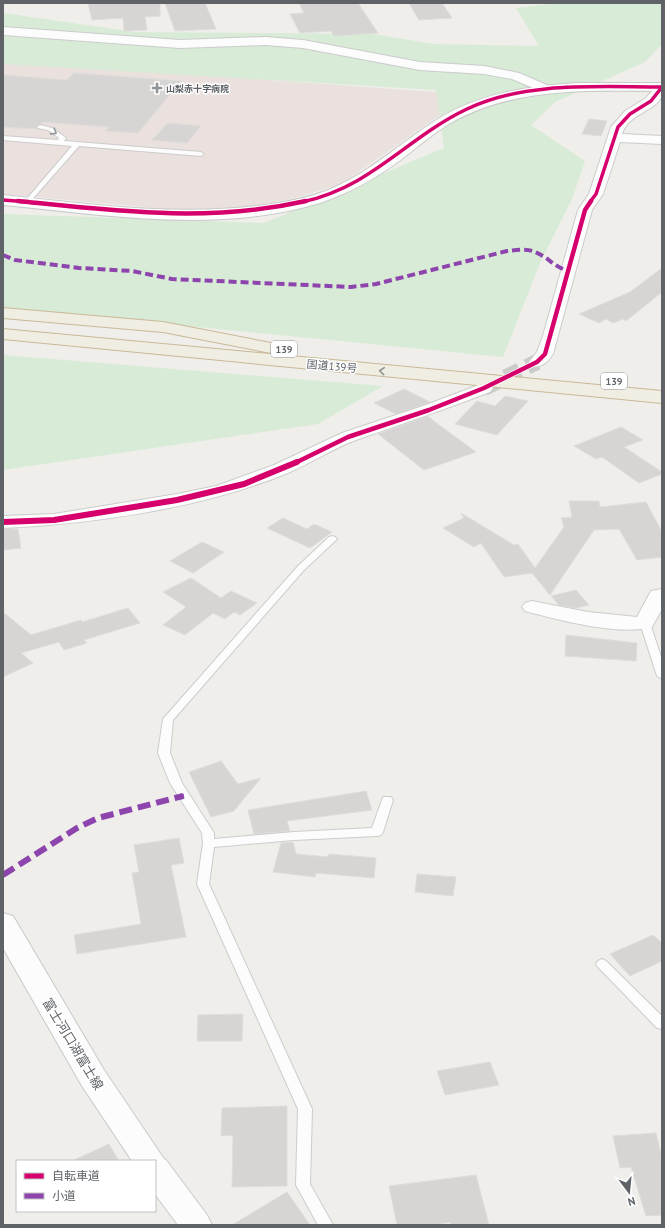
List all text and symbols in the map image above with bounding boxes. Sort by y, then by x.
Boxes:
marker: 山梨赤十字病院 [151,82,163,94]
place label: 山梨赤十字病院 [166,83,229,94]
one-way arrow [50,128,57,135]
road number: 139 [271,341,297,357]
street label: 国道139号 [306,357,358,375]
one-way arrow [379,367,385,376]
road number: 139 [601,373,627,389]
street label: 富士河口湖富士線 [39,995,107,1093]
legend [16,1160,156,1212]
text: 自転車道 [52,1168,100,1183]
north arrow [609,1172,649,1212]
text: 小道 [52,1188,76,1203]
text: N [626,1194,637,1209]

